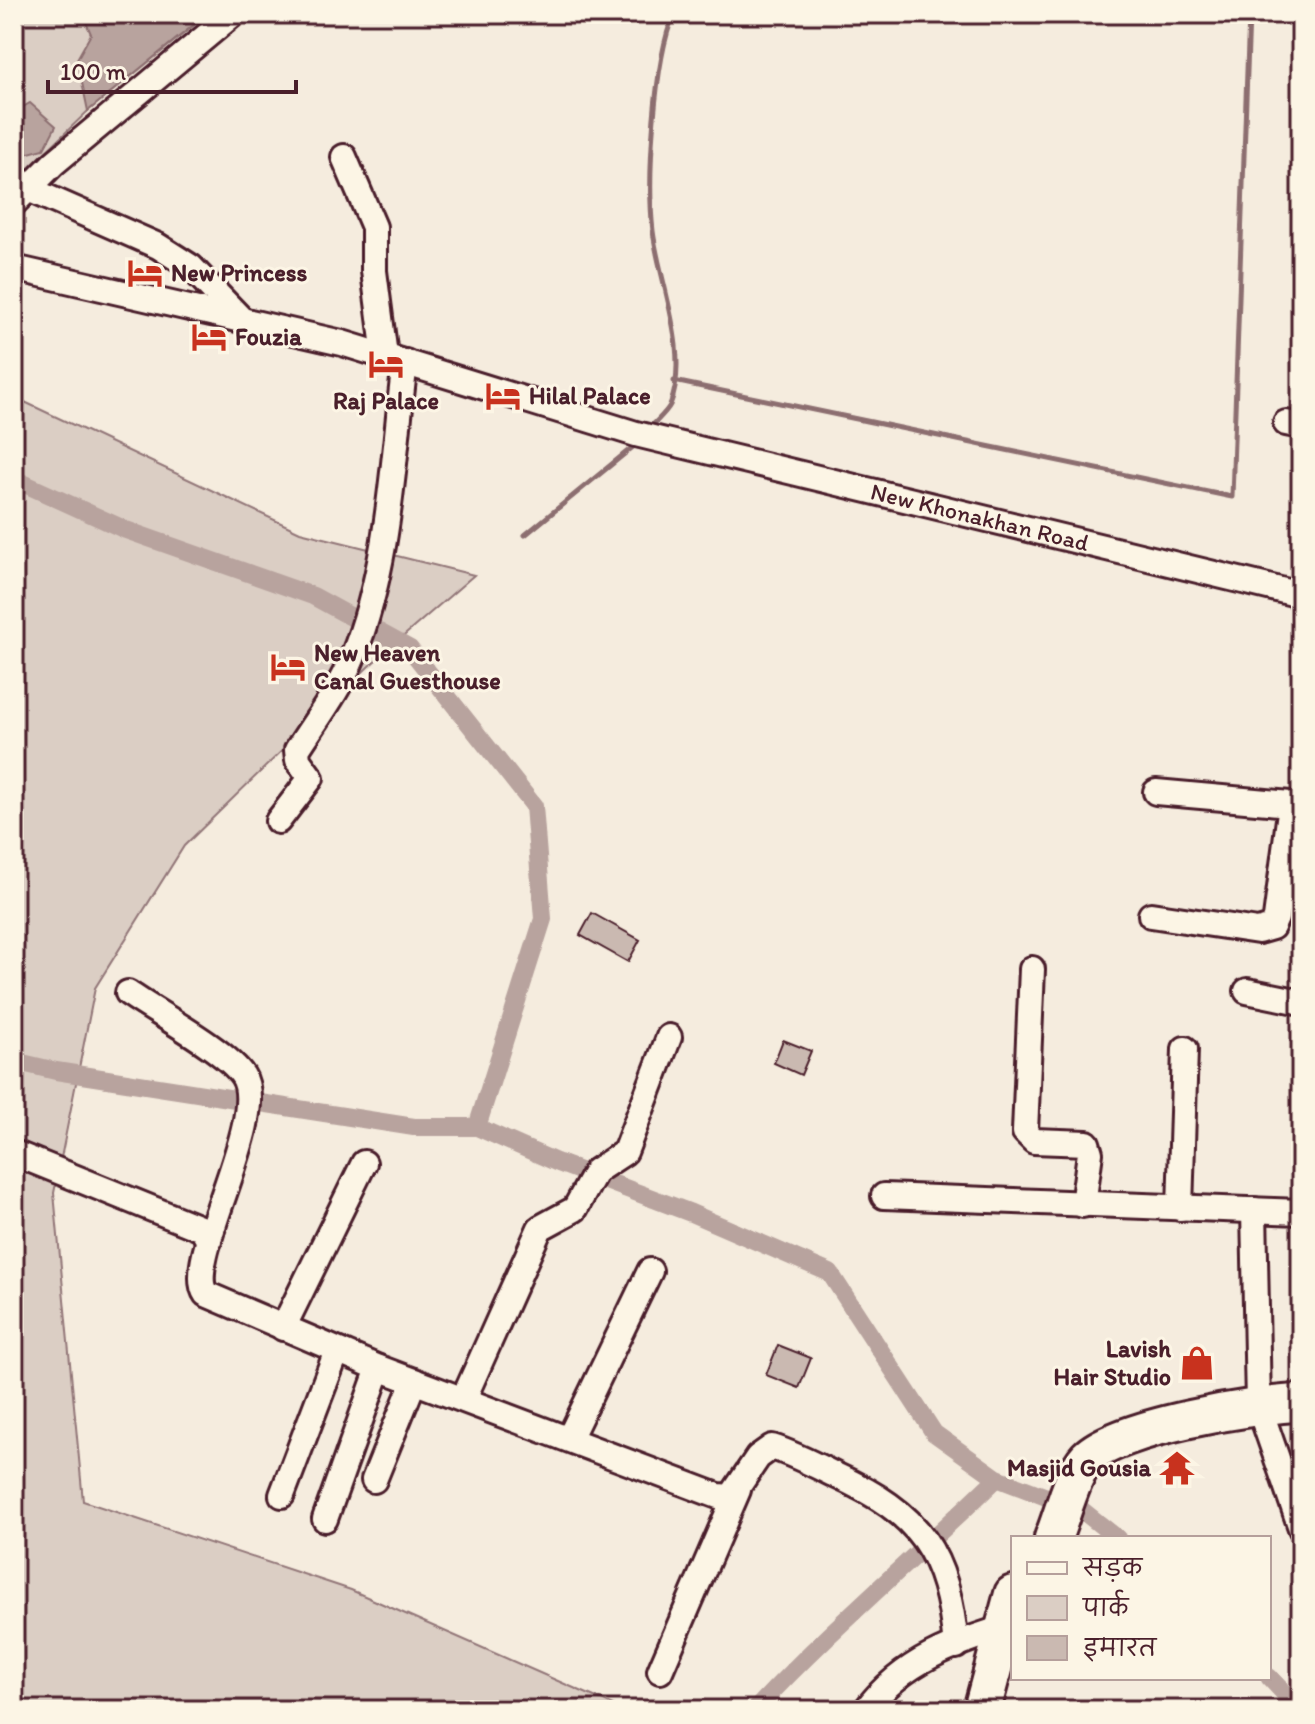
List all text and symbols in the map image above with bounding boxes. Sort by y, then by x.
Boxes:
scale bar [48,44,296,94]
text: 100 m [60,57,126,86]
hotel icon: New Princess [126,254,164,292]
place label: New Princess [171,258,307,287]
hotel icon: Fouzia [190,318,228,356]
place label: Fouzia [235,322,302,351]
hotel icon: Raj Palace [367,345,405,383]
hotel icon: Hilal Palace [484,377,522,415]
place label: Hilal Palace [529,381,651,410]
place label: Raj Palace [333,386,439,416]
street label: New Khonakhan Road [868,476,1092,557]
place label: New Heaven Canal Guesthouse [314,638,501,695]
hotel icon: New Heaven Canal Guesthouse [269,648,307,686]
place label: Lavish Hair Studio [1054,1334,1171,1391]
shop icon: Lavish Hair Studio [1178,1344,1216,1382]
temple icon: Masjid Gousia [1158,1449,1196,1487]
place label: Masjid Gousia [1007,1453,1152,1483]
legend [1011,1536,1271,1680]
text: सड़क [1081,1553,1144,1582]
text: पार्क [1081,1589,1130,1622]
text: इमारत [1083,1633,1158,1662]

